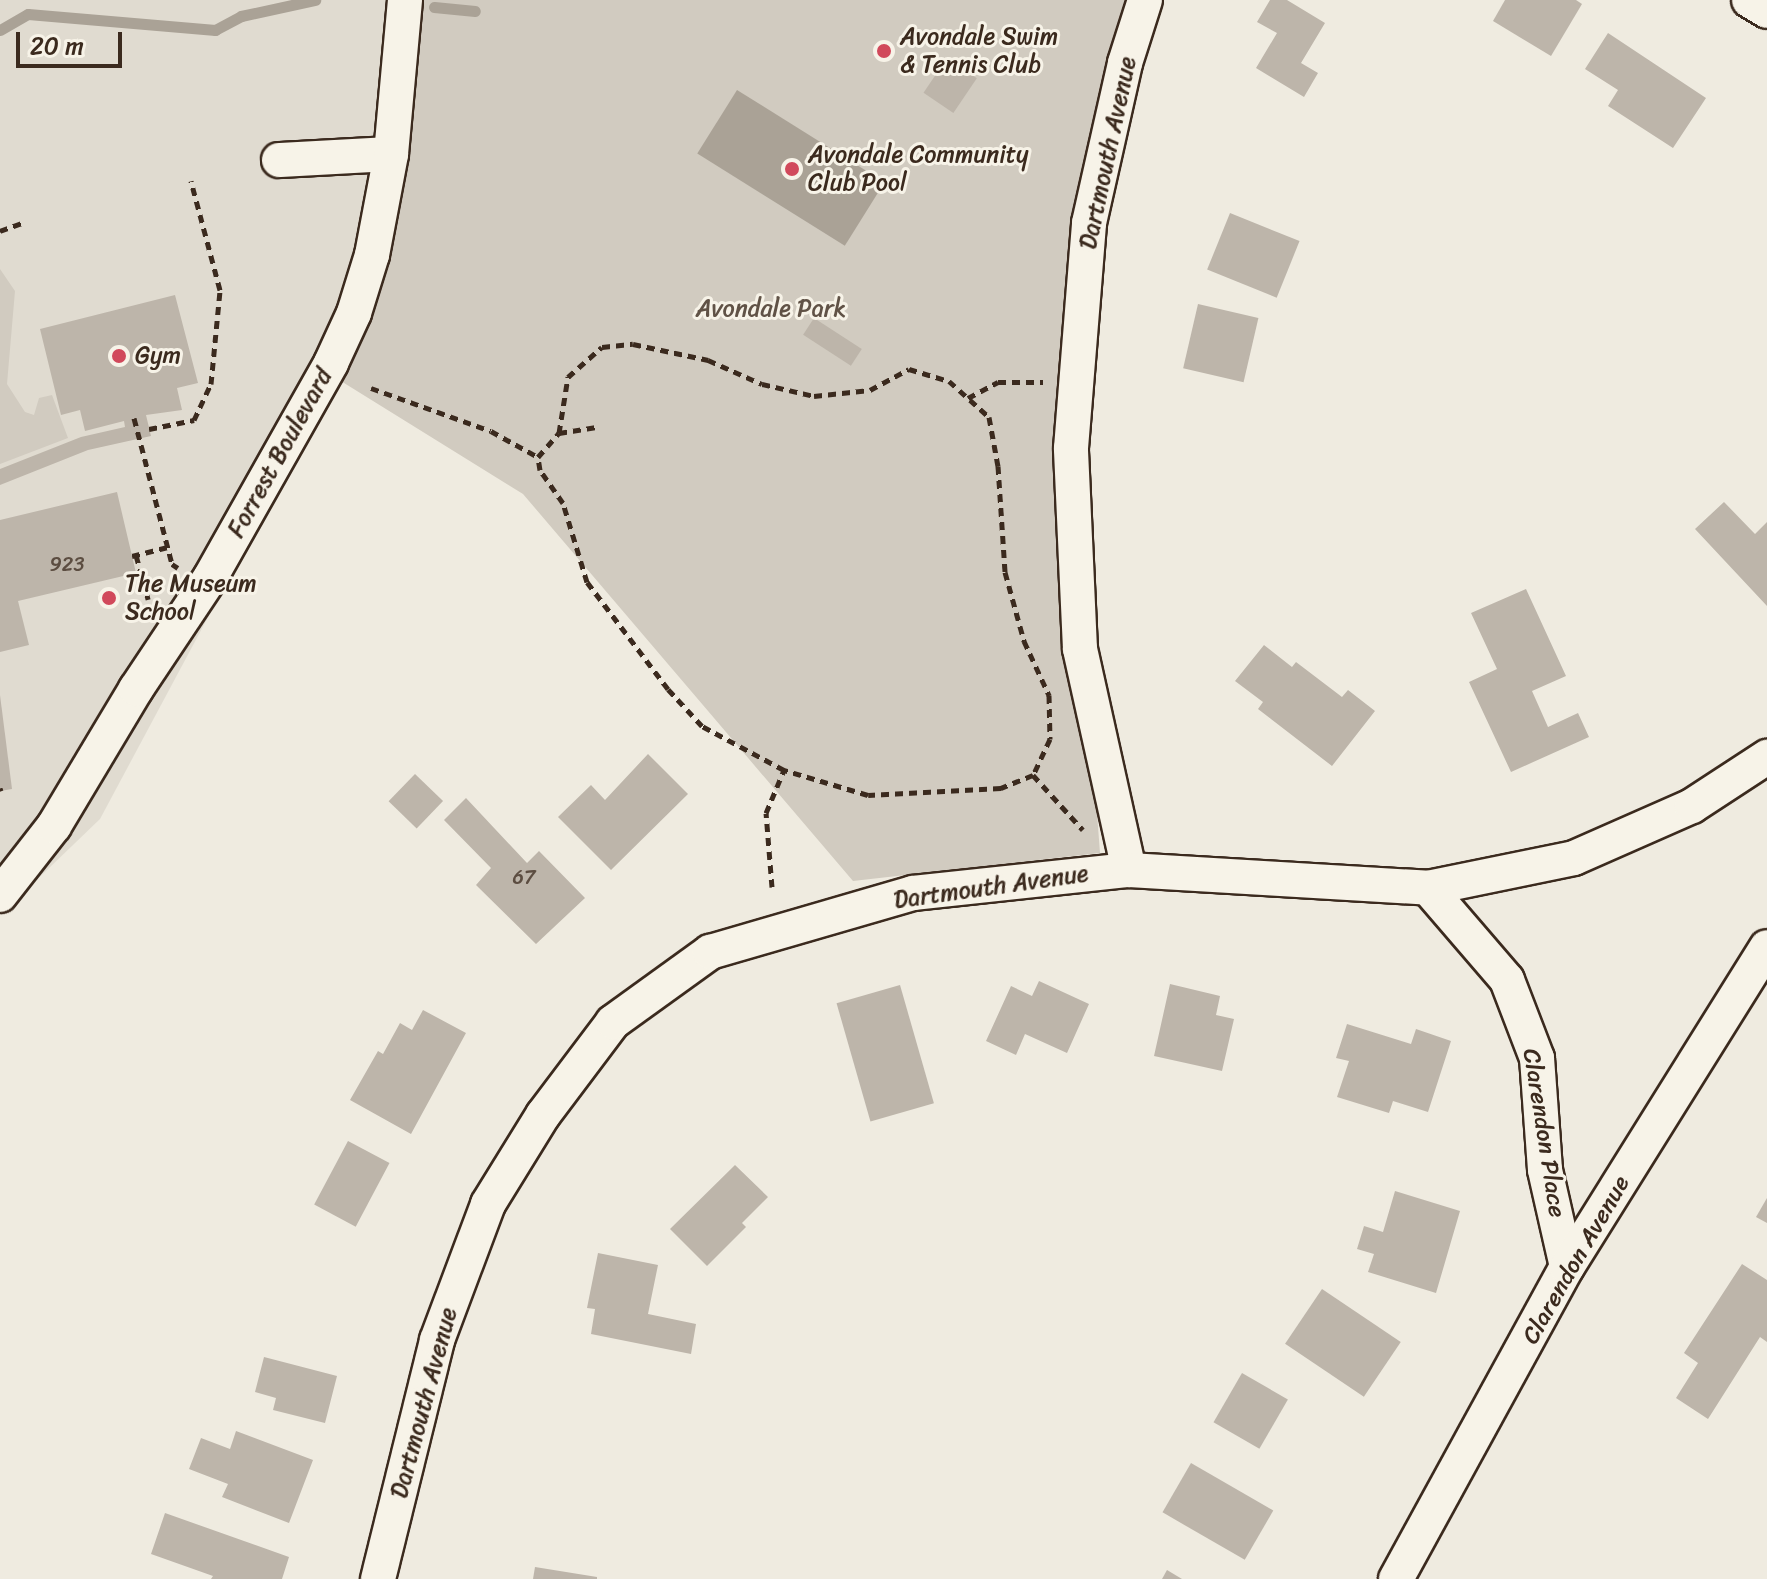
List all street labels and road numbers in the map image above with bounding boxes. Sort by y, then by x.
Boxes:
street label: Dartmouth Avenue [1074,54,1142,252]
street label: Forrest Boulevard [222,364,338,542]
street label: Dartmouth Avenue [892,859,1090,915]
street label: Clarendon Place [1516,1047,1572,1219]
street label: Clarendon Avenue [1516,1171,1636,1349]
street label: Dartmouth Avenue [385,1305,463,1501]

